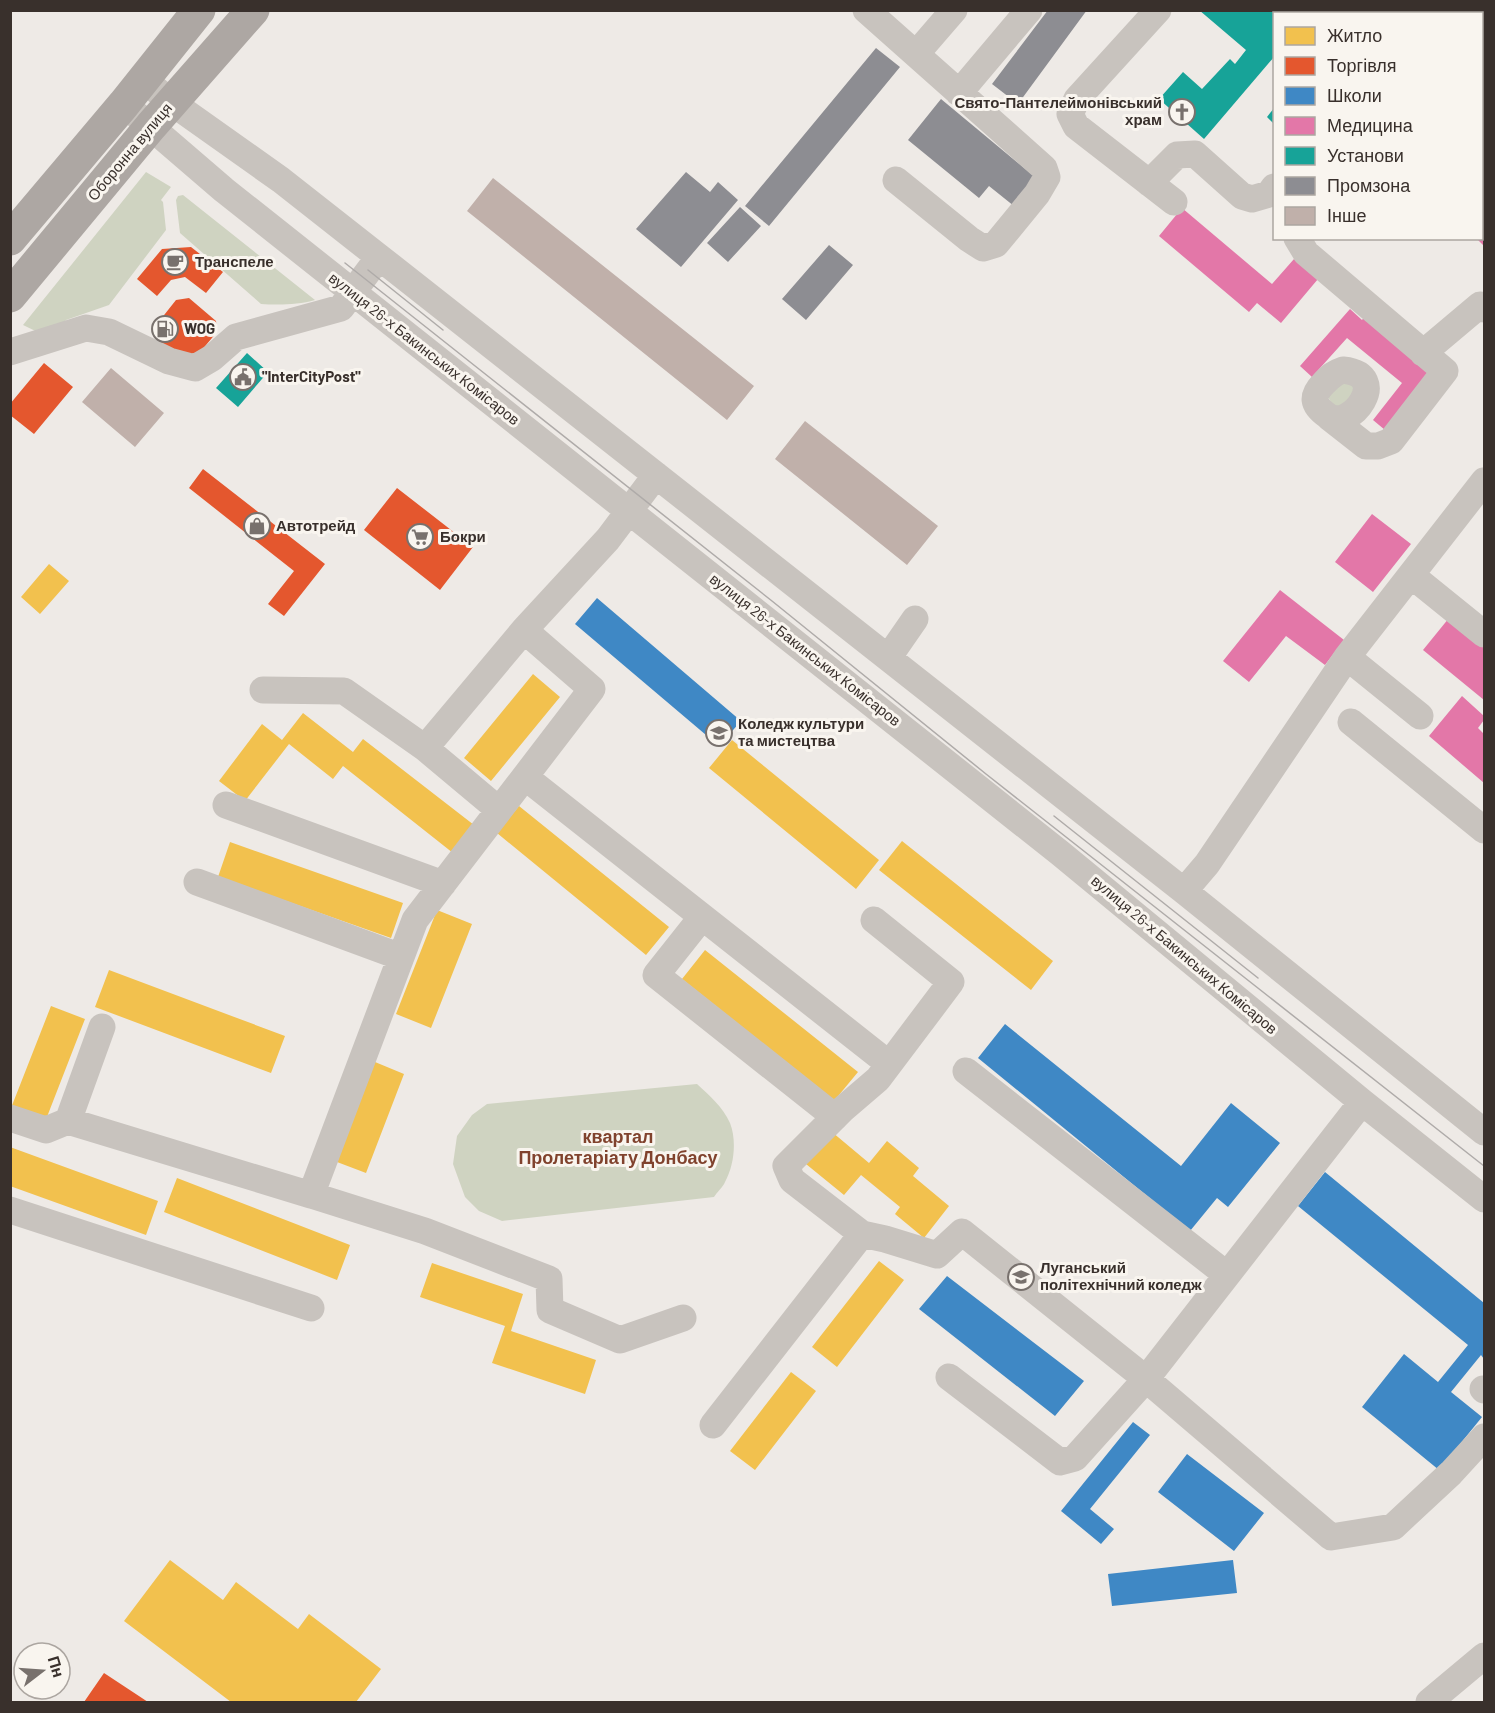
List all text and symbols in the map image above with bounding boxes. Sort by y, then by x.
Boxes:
legend [1273,12,1483,240]
text: Житло [1327,24,1382,46]
text: Торгівля [1327,54,1397,76]
text: Школи [1327,84,1382,106]
place label: Свято-Пантелеймонівський храм [955,93,1162,128]
church icon: Свято-Пантелеймонівський храм [1167,97,1197,127]
street label: Оборонна вулиця [83,99,175,204]
text: Медицина [1327,114,1414,136]
text: Установи [1327,144,1404,166]
text: Промзона [1327,174,1411,196]
text: Інше [1327,204,1366,226]
cafe icon: Транспеле [160,247,190,277]
place label: Транспеле [195,252,274,270]
street label: вулиця 26-х Бакинських Комісаров [326,268,524,428]
fuel station icon: WOG [150,314,180,344]
place label: WOG [184,319,215,337]
public building icon: "InterCityPost" [228,362,258,392]
place label: "InterCityPost" [262,367,361,385]
shop icon: Автотрейд [242,511,272,541]
place label: Автотрейд [276,516,356,534]
supermarket icon: Бокри [405,522,435,552]
place label: Бокри [440,527,486,545]
street label: вулиця 26-х Бакинських Комісаров [707,569,905,729]
place label: Коледж культури та мистецтва [738,714,864,749]
school or university icon: Коледж культури та мистецтва [704,718,734,748]
street label: вулиця 26-х Бакинських Комісаров [1088,871,1281,1037]
district label: квартал Пролетаріату Донбасу [518,1125,718,1168]
place label: Луганський політехнічний коледж [1040,1258,1202,1293]
school or university icon: Луганський політехнічний коледж [1006,1262,1036,1292]
north arrow [12,1641,72,1701]
text: Пн [45,1654,69,1679]

